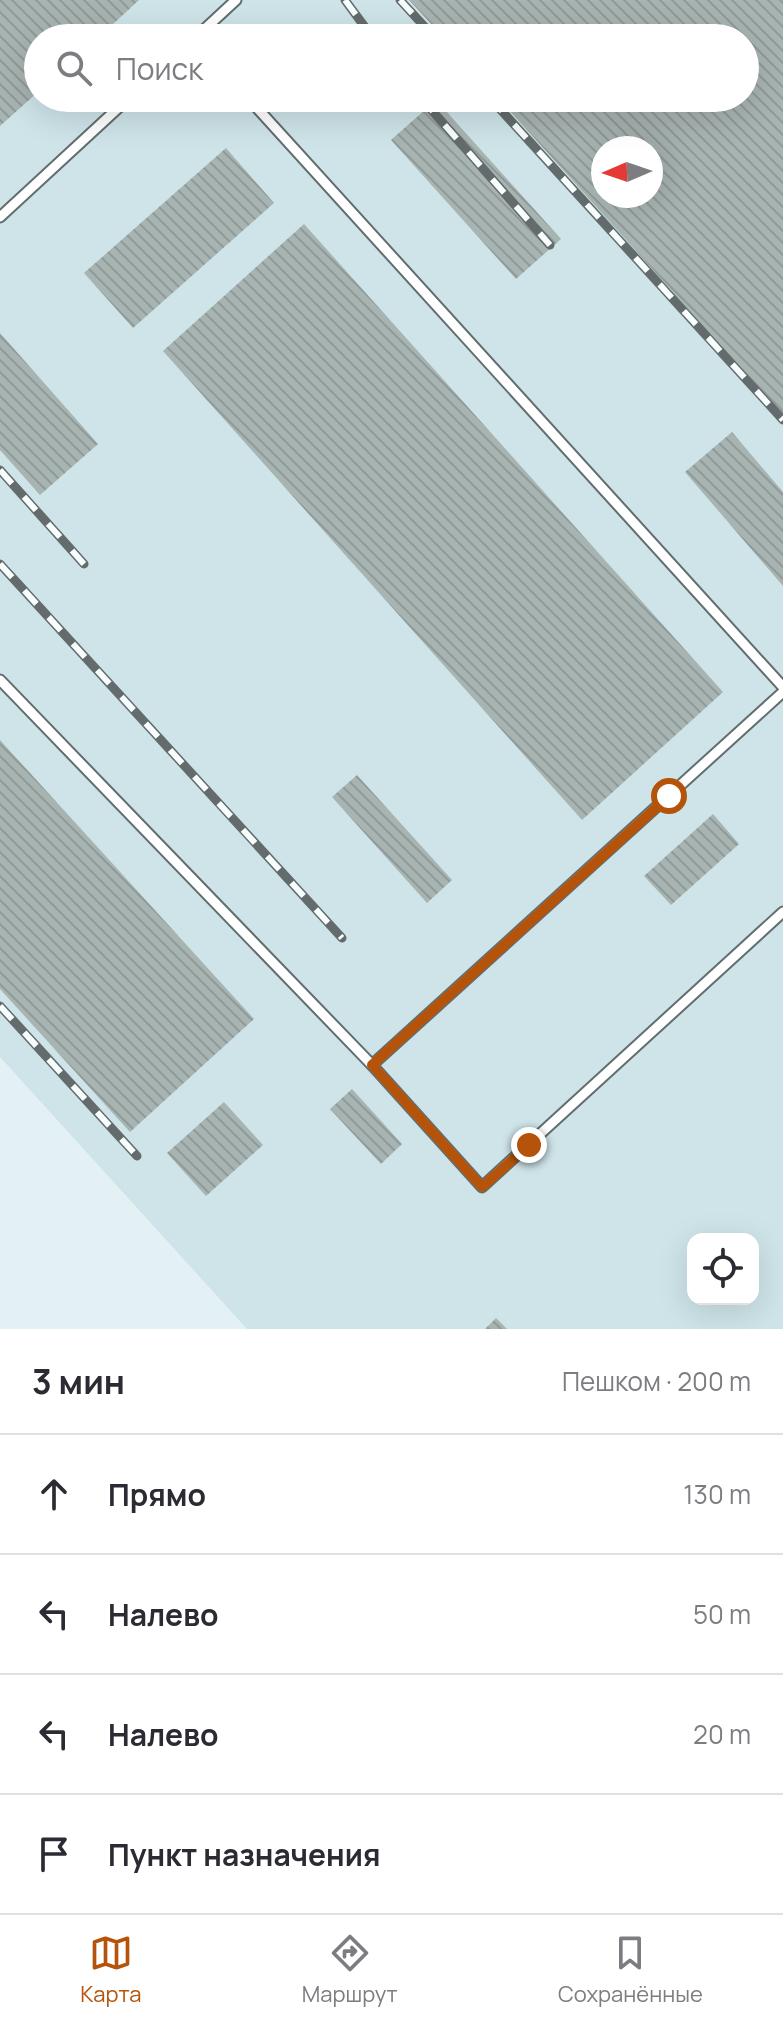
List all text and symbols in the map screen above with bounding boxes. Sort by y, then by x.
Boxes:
search box [24,24,759,112]
icon: search [52,46,96,90]
text: Поиск [116,48,203,89]
north arrow [591,136,663,208]
route start [651,778,687,814]
route end [511,1127,547,1163]
map controls [687,1233,759,1305]
button: locate [687,1233,759,1305]
text: 3 мин [32,1358,125,1404]
text: Пешком · 200 m [562,1363,751,1399]
icon: ahead [32,1472,76,1516]
text: Прямо [108,1474,206,1515]
text: 130 m [683,1476,751,1512]
icon: left [32,1592,76,1636]
text: Налево [108,1594,218,1635]
text: 50 m [693,1596,751,1632]
icon: left [32,1712,76,1756]
text: Налево [108,1714,218,1755]
text: 20 m [693,1716,751,1752]
icon: arrive [32,1832,76,1876]
text: Пункт назначения [108,1834,381,1875]
tab: Карта [80,1931,141,2009]
tab: Маршрут [302,1931,398,2009]
tab: Сохранённые [558,1931,703,2009]

